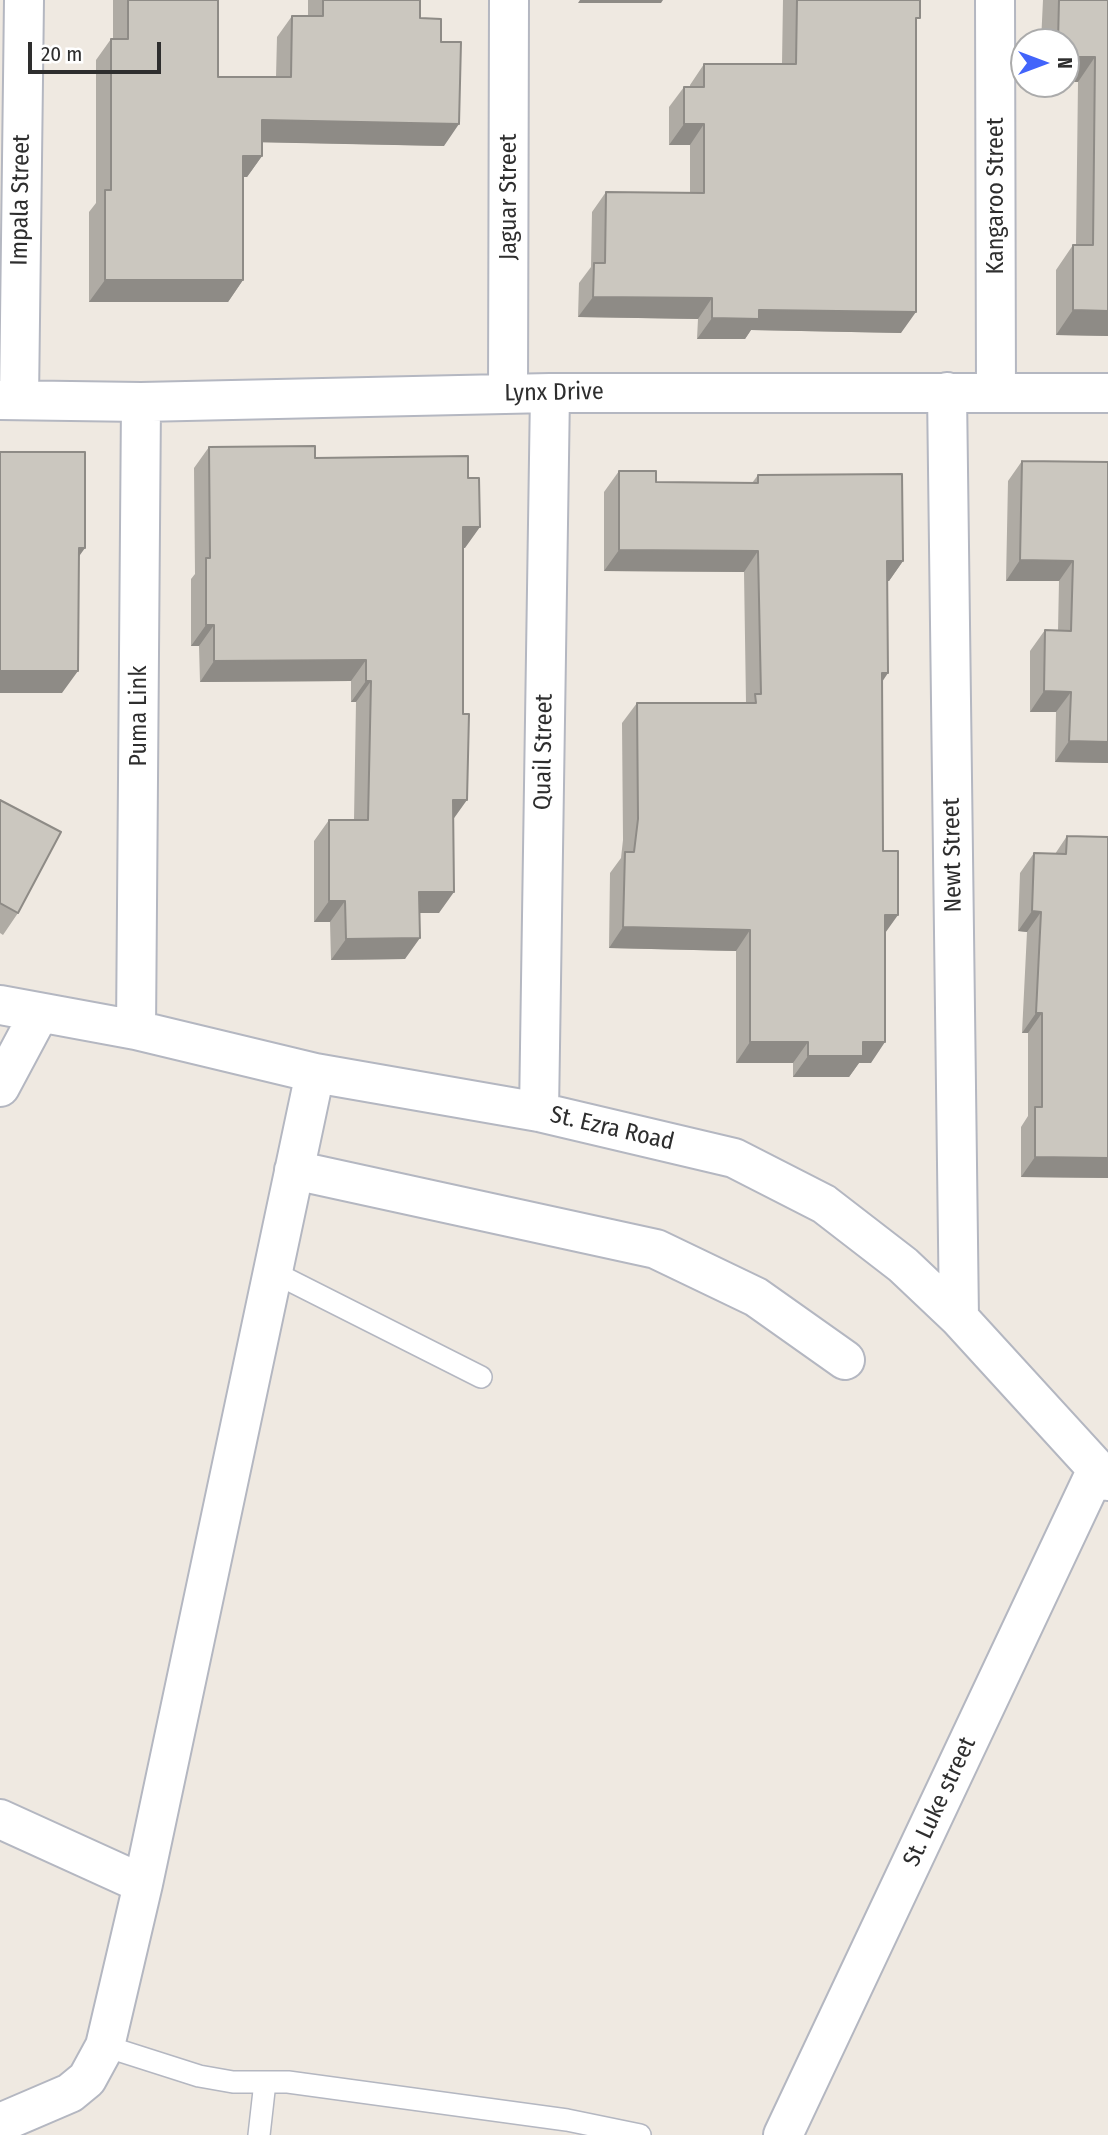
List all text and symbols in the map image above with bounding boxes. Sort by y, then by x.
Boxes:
scale bar [32,28,164,72]
north arrow [1010,28,1080,98]
text: 20 m [41,41,82,67]
text: N [1053,57,1076,69]
street label: Kangaroo Street [982,117,1010,275]
street label: Impala Street [5,134,37,266]
street label: Jaguar Street [495,134,523,260]
street label: Lynx Drive [504,378,604,408]
street label: Puma Link [125,666,153,766]
street label: Quail Street [529,694,559,810]
street label: Newt Street [938,797,968,913]
street label: St. Ezra Road [547,1101,677,1157]
street label: St. Luke street [898,1733,982,1871]

